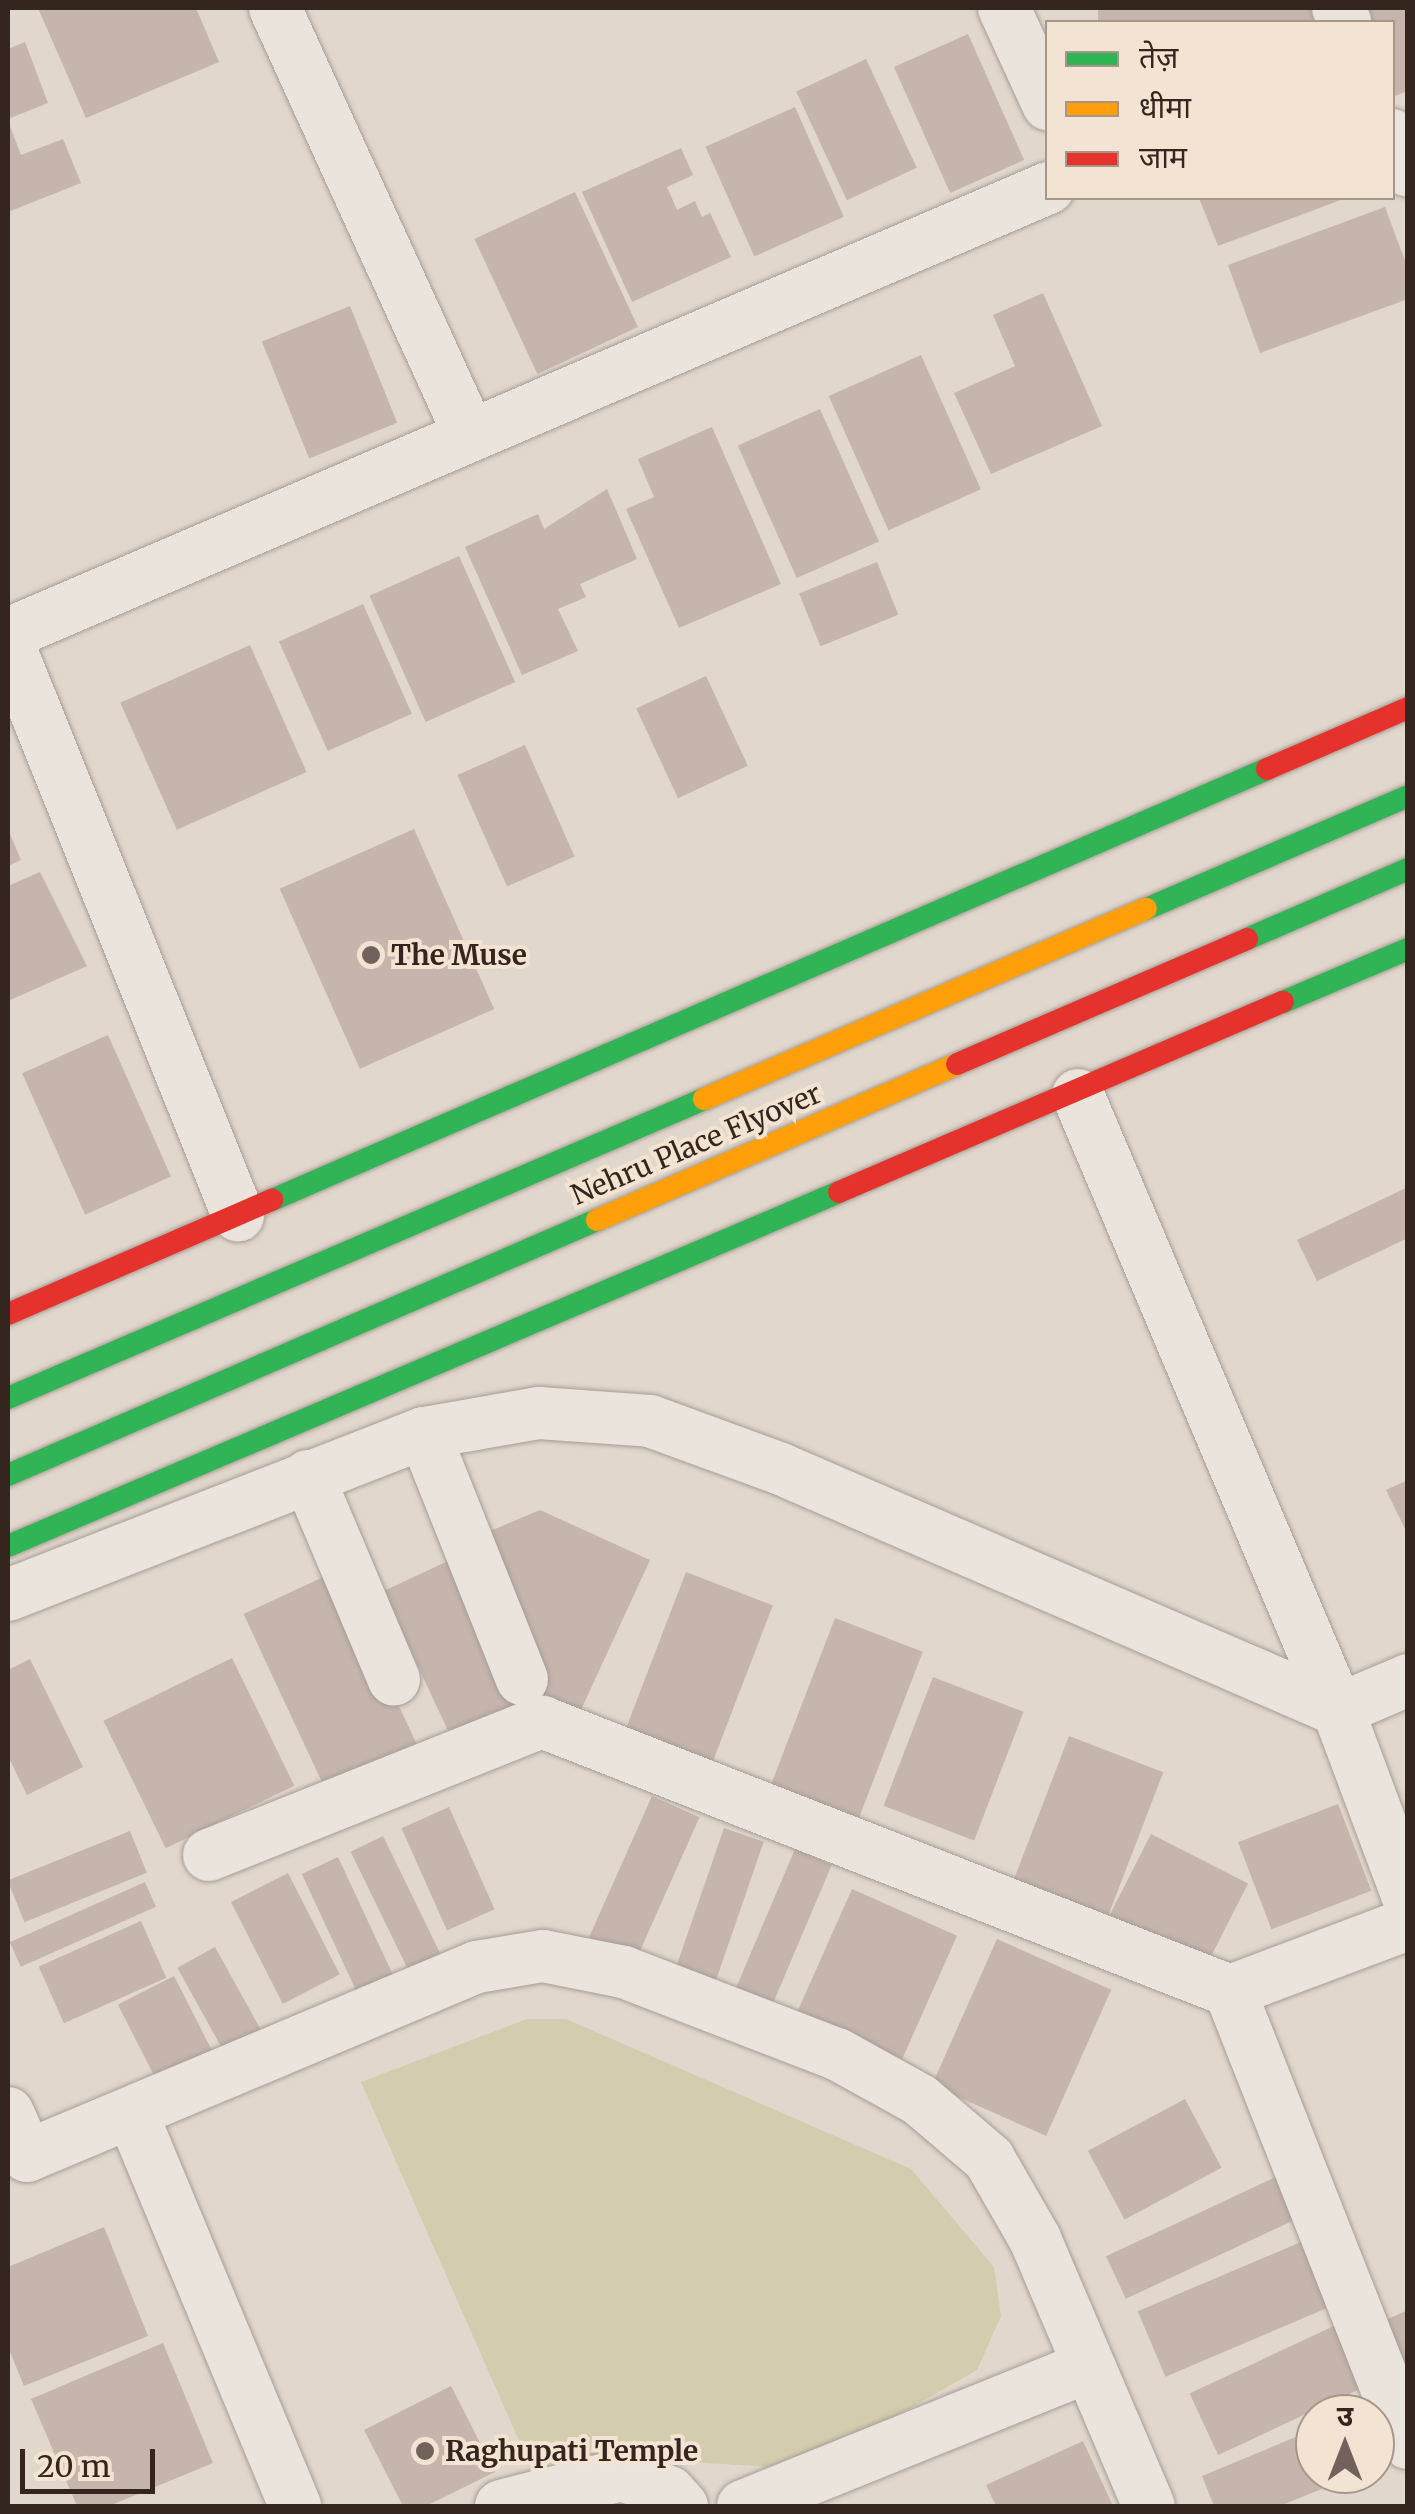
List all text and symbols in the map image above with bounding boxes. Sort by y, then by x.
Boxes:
legend [1045,20,1395,200]
text: तेज़ [1139,38,1178,76]
text: धीमा [1139,88,1191,126]
text: जाम [1139,138,1187,176]
place label: The Muse [391,938,527,972]
marker: The Muse [360,944,382,966]
street label: Nehru Place Flyover [566,1076,826,1212]
north arrow [1295,2394,1395,2494]
text: उ [1337,2398,1353,2434]
scale bar [25,2429,160,2491]
place label: Raghupati Temple [445,2434,698,2468]
marker: Raghupati Temple [414,2440,436,2462]
text: 20 m [37,2447,110,2485]

